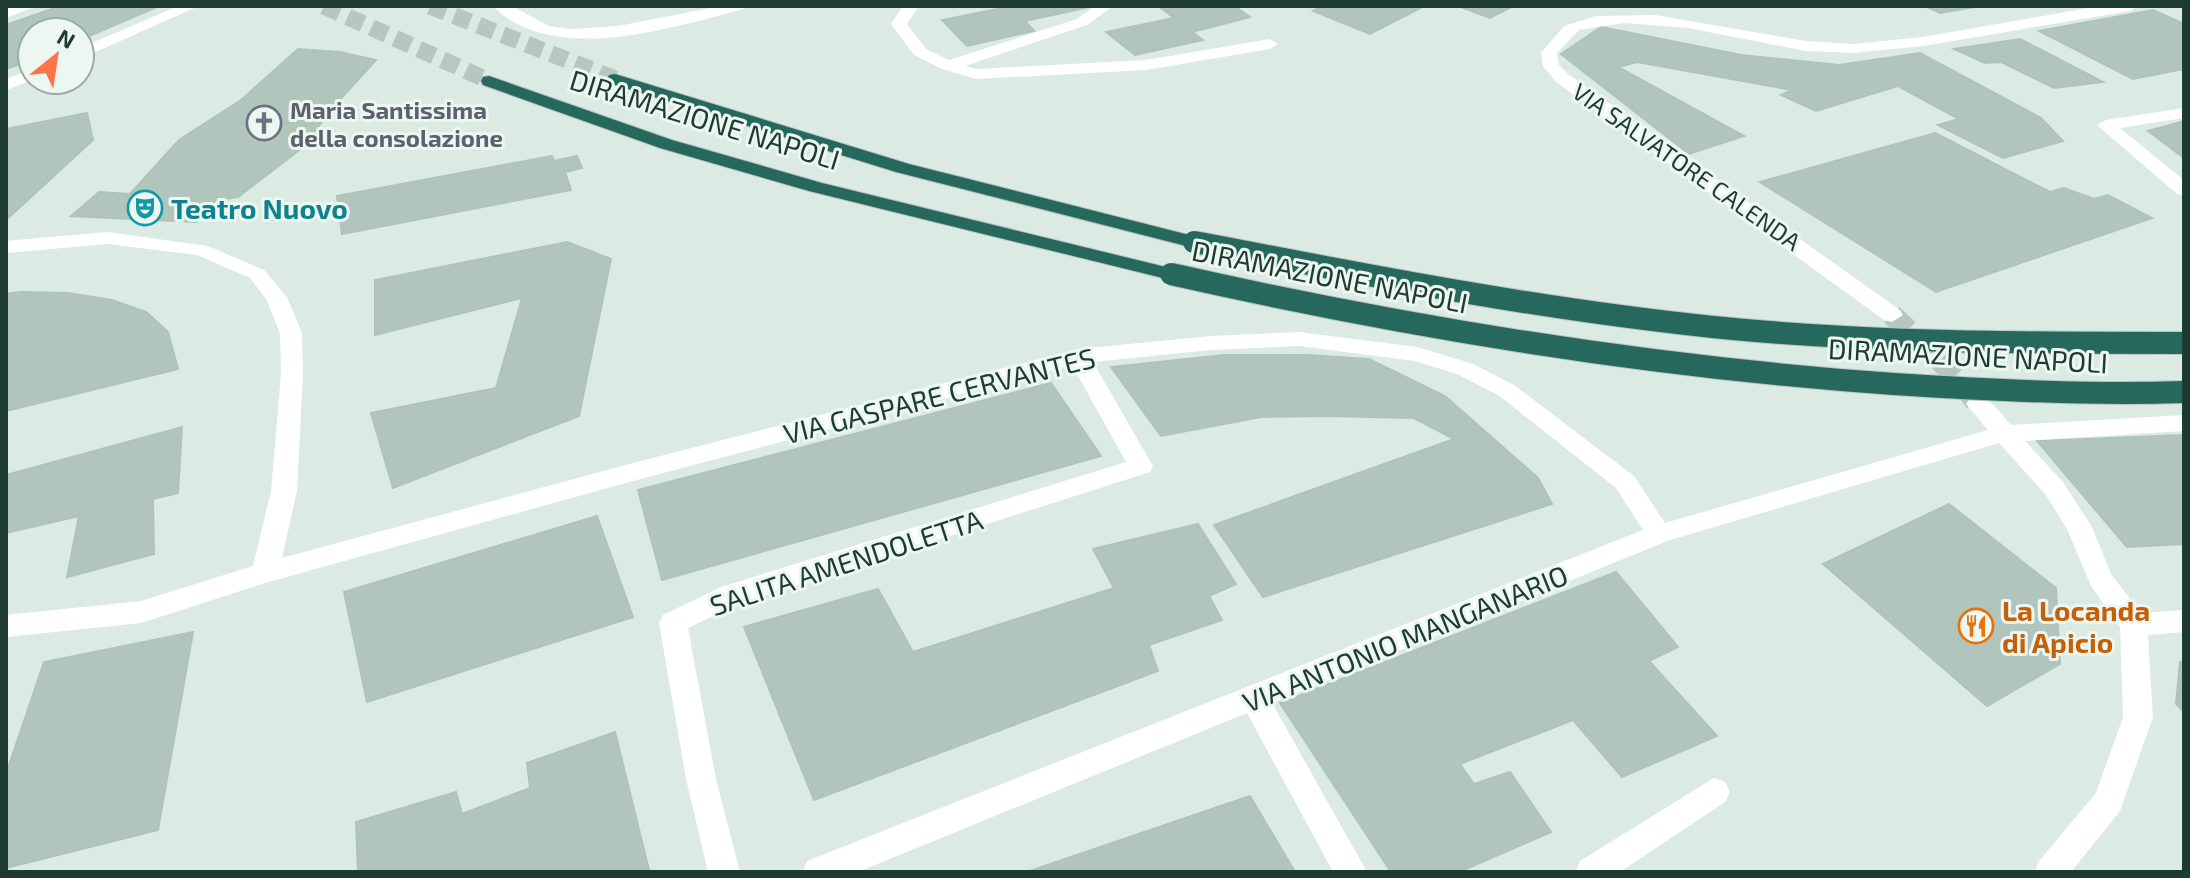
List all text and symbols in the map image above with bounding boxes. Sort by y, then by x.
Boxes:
north arrow [16,16,96,96]
text: N [53,23,80,53]
street label: DIRAMAZIONE NAPOLI [566,62,844,176]
street label: VIA SALVATORE CALENDA [1567,76,1807,256]
place label: Maria Santissima della consolazione [290,95,503,152]
church icon: Maria Santissima della consolazione [245,104,283,142]
theatre icon: Teatro Nuovo [126,189,164,227]
place label: Teatro Nuovo [171,191,348,225]
street label: DIRAMAZIONE NAPOLI [1189,233,1471,319]
street label: DIRAMAZIONE NAPOLI [1827,331,2109,379]
street label: VIA GASPARE CERVANTES [780,340,1098,450]
street label: SALITA AMENDOLETTA [705,502,987,622]
street label: VIA ANTONIO MANGANARIO [1237,557,1573,719]
place label: La Locanda di Apicio [2002,593,2150,659]
restaurant icon: La Locanda di Apicio [1957,607,1995,645]

